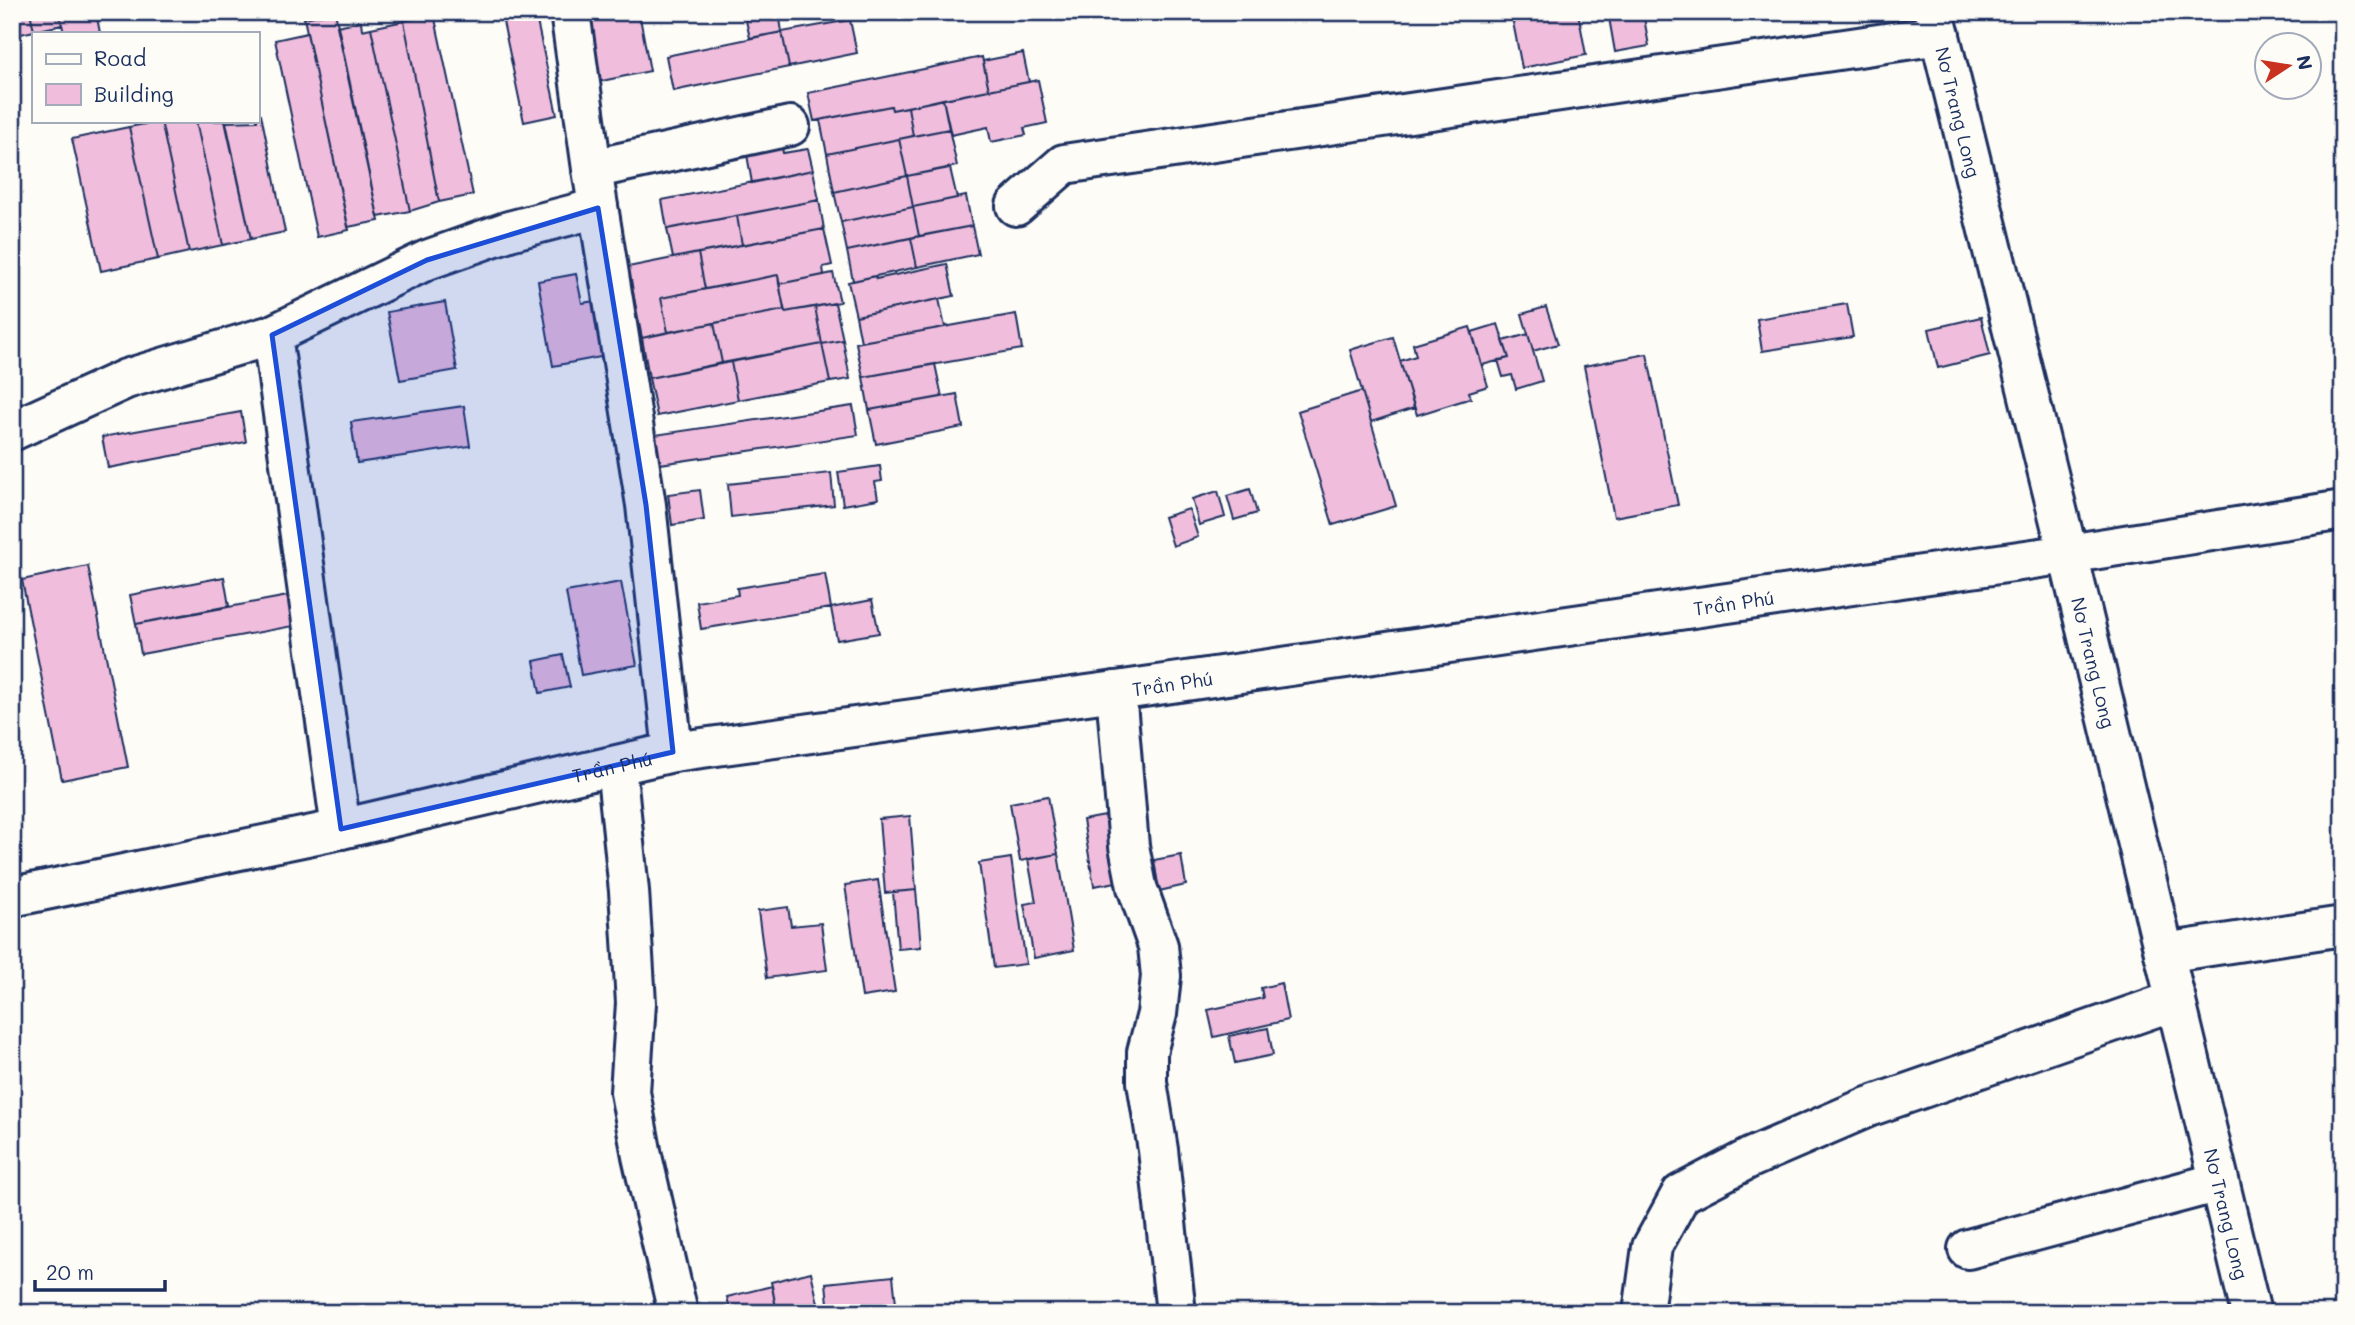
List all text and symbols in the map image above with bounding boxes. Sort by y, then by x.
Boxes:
legend [32,32,259,122]
north arrow [2254,32,2324,102]
text: Road [94,44,146,71]
street label: Nơ Trang Long [1931,44,1987,180]
text: N [2291,53,2319,72]
text: Building [94,80,174,107]
street label: Trần Phú [1692,584,1776,620]
street label: Nơ Trang Long [2066,595,2122,731]
street label: Trần Phú [1130,665,1215,701]
street label: Trần Phú [569,745,654,788]
street label: Nơ Trang Long [2199,1146,2255,1282]
scale bar [35,1248,164,1292]
text: 20 m [46,1258,94,1285]

